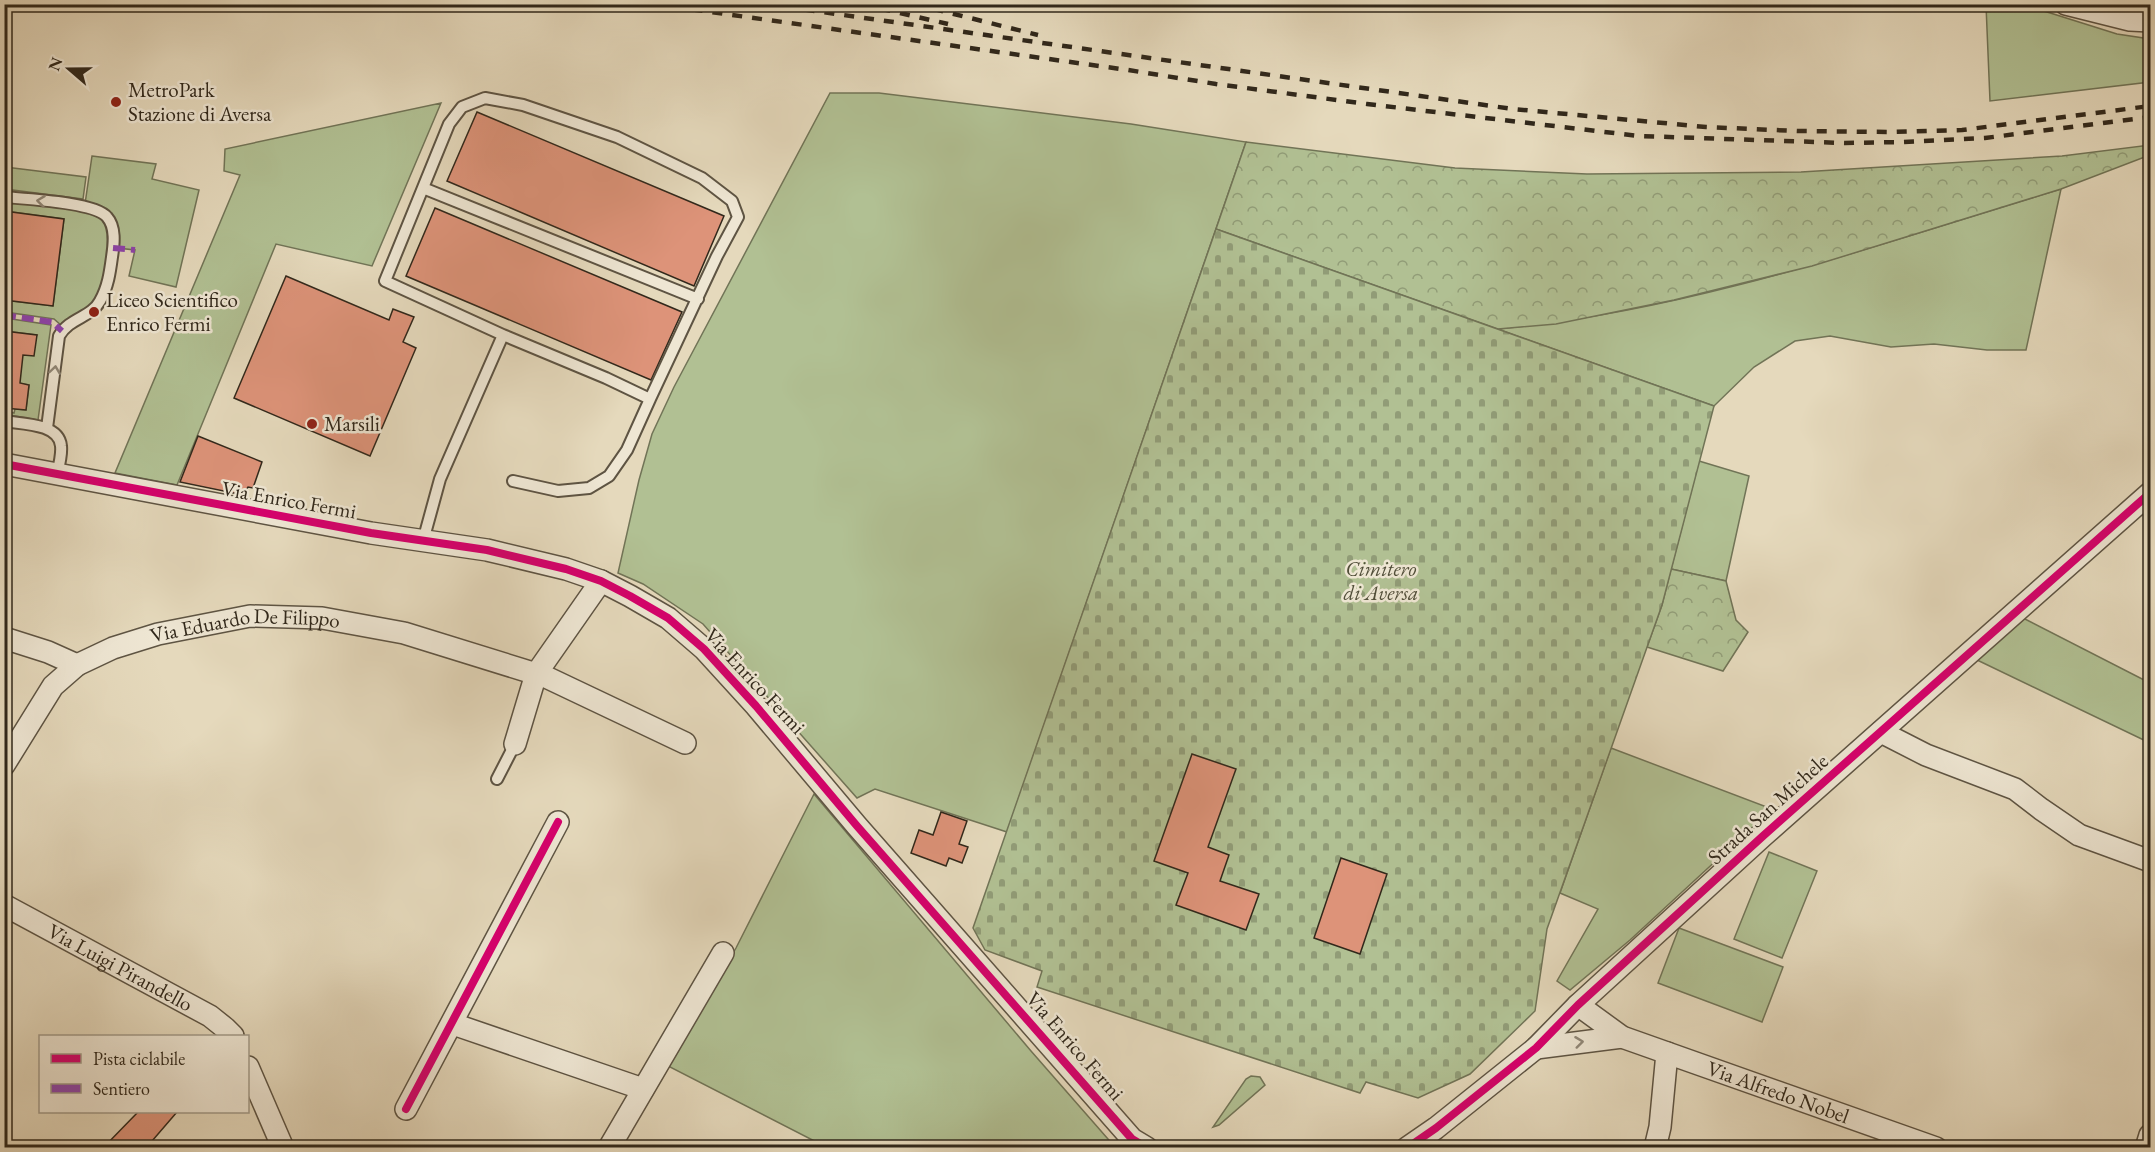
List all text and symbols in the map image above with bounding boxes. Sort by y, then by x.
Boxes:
north arrow [39,39,99,99]
text: N [43,54,67,74]
place label: MetroPark Stazione di Aversa [128,76,272,127]
marker: MetroPark Stazione di Aversa [109,95,123,109]
one-way arrow [37,195,46,208]
place label: Liceo Scientifico Enrico Fermi [106,286,238,337]
marker: Liceo Scientifico Enrico Fermi [87,305,101,319]
one-way arrow [48,366,60,375]
place label: Marsili [324,410,380,437]
marker: Marsili [305,417,319,431]
street label: Via Enrico Fermi [220,474,358,525]
park label: Cimitero di Aversa [1344,555,1418,606]
street label: Via Eduardo De Filippo [147,602,343,649]
street label: Via Enrico Fermi [699,622,812,740]
street label: Strada San Michele [1702,747,1834,870]
street label: Via Luigi Pirandello [43,917,198,1017]
street label: Via Enrico Fermi [1021,985,1130,1106]
legend [39,1035,249,1113]
one-way arrow [1574,1037,1584,1049]
text: Pista ciclabile [93,1047,185,1070]
street label: Via Alfredo Nobel [1704,1054,1853,1129]
text: Sentiero [93,1077,150,1100]

